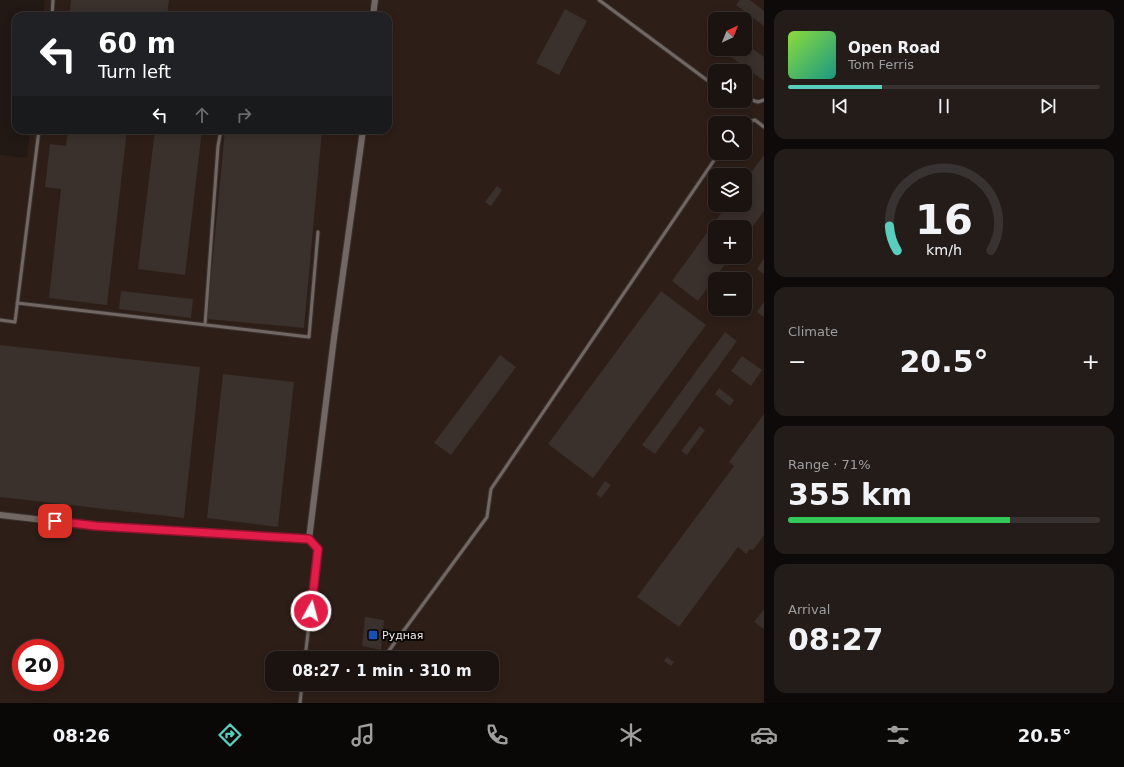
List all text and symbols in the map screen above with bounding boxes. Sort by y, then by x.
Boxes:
north arrow [708,12,752,56]
map controls [708,12,752,316]
text: 60 m [98,27,176,60]
icon: left [32,28,84,80]
text: Open Road [848,39,940,57]
text: Tom Ferris [848,57,914,72]
text: Turn left [98,61,171,82]
button: sound [708,64,752,108]
icon: previous [829,95,851,117]
icon: pause [933,95,955,117]
icon: next [1037,95,1059,117]
icon: left [149,104,171,126]
icon: ahead [191,104,213,126]
icon: right [233,104,255,126]
button: search [708,116,752,160]
button: layers [708,168,752,212]
text: 16 [915,195,973,244]
button: + [708,220,752,264]
text: km/h [926,241,962,257]
button: − [708,272,752,316]
text: Climate [788,324,838,339]
text: 20.5° [899,344,989,379]
text: − [788,349,806,374]
text: + [1082,349,1100,374]
text: Range · 71% [788,457,871,472]
text: 355 km [788,477,912,512]
pin [38,504,72,538]
icon: arrive [44,510,66,532]
position arrow [290,590,332,632]
text: Arrival [788,602,830,617]
text: 08:27 [788,622,884,657]
marker: Рудная [367,629,379,641]
place label: Рудная [382,629,423,642]
speed limit sign: 20 [12,639,64,691]
text: 08:27 · 1 min · 310 m [292,662,472,680]
icon: directions [216,721,244,749]
icon: music [349,721,377,749]
icon: phone [483,721,511,749]
icon: climate [617,721,645,749]
icon: car [750,721,778,749]
icon: filters [884,721,912,749]
text: 08:26 [53,725,110,746]
text: 20.5° [1018,725,1071,746]

